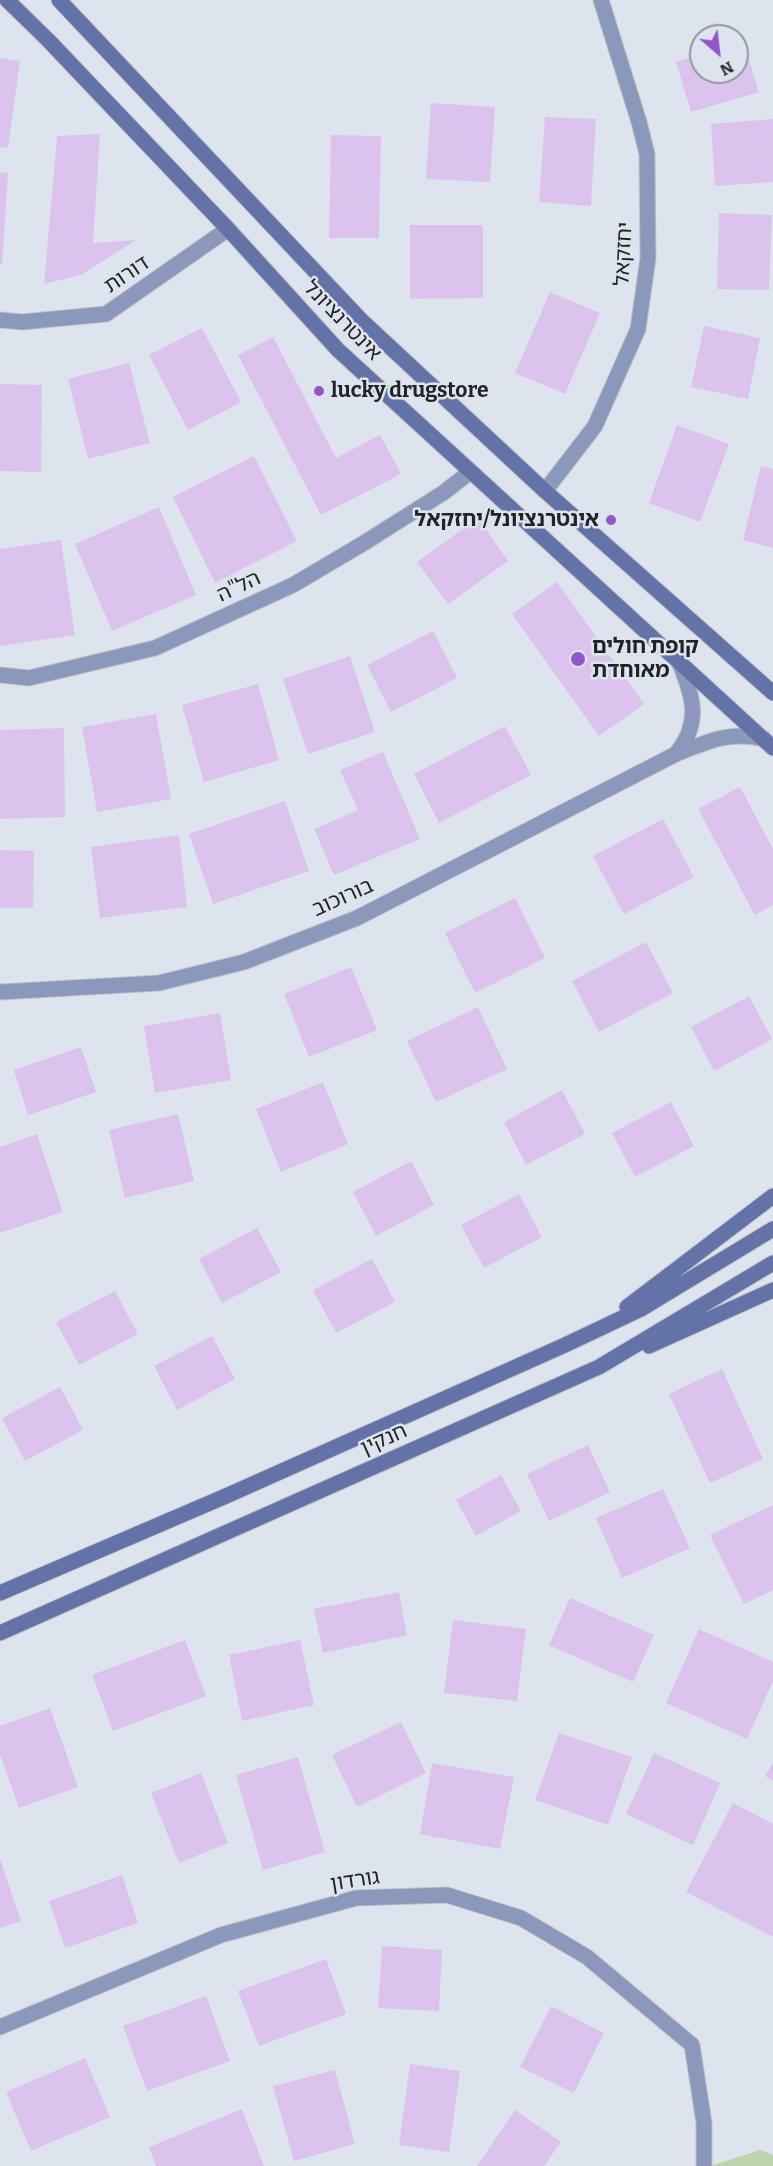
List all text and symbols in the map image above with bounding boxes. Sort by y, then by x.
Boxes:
north arrow [689,24,749,84]
text: N [717,57,737,80]
street label: יחזקאל [610,221,638,287]
street label: דורות [100,251,154,299]
street label: אינטרנציונל [298,276,386,366]
place label: lucky drugstore [331,378,488,404]
marker: lucky drugstore [312,384,326,398]
place label: אינטרנציונל/יחזקאל [415,507,599,533]
marker: אינטרנציונל/יחזקאל [604,513,618,527]
street label: הל"ה [213,566,265,608]
place label: קופת חולים מאוחדת [592,634,699,684]
marker: קופת חולים מאוחדת [569,650,587,668]
street label: בורוכוב [308,873,378,923]
street label: חנקין [357,1419,411,1461]
street label: גורדון [329,1865,381,1897]

